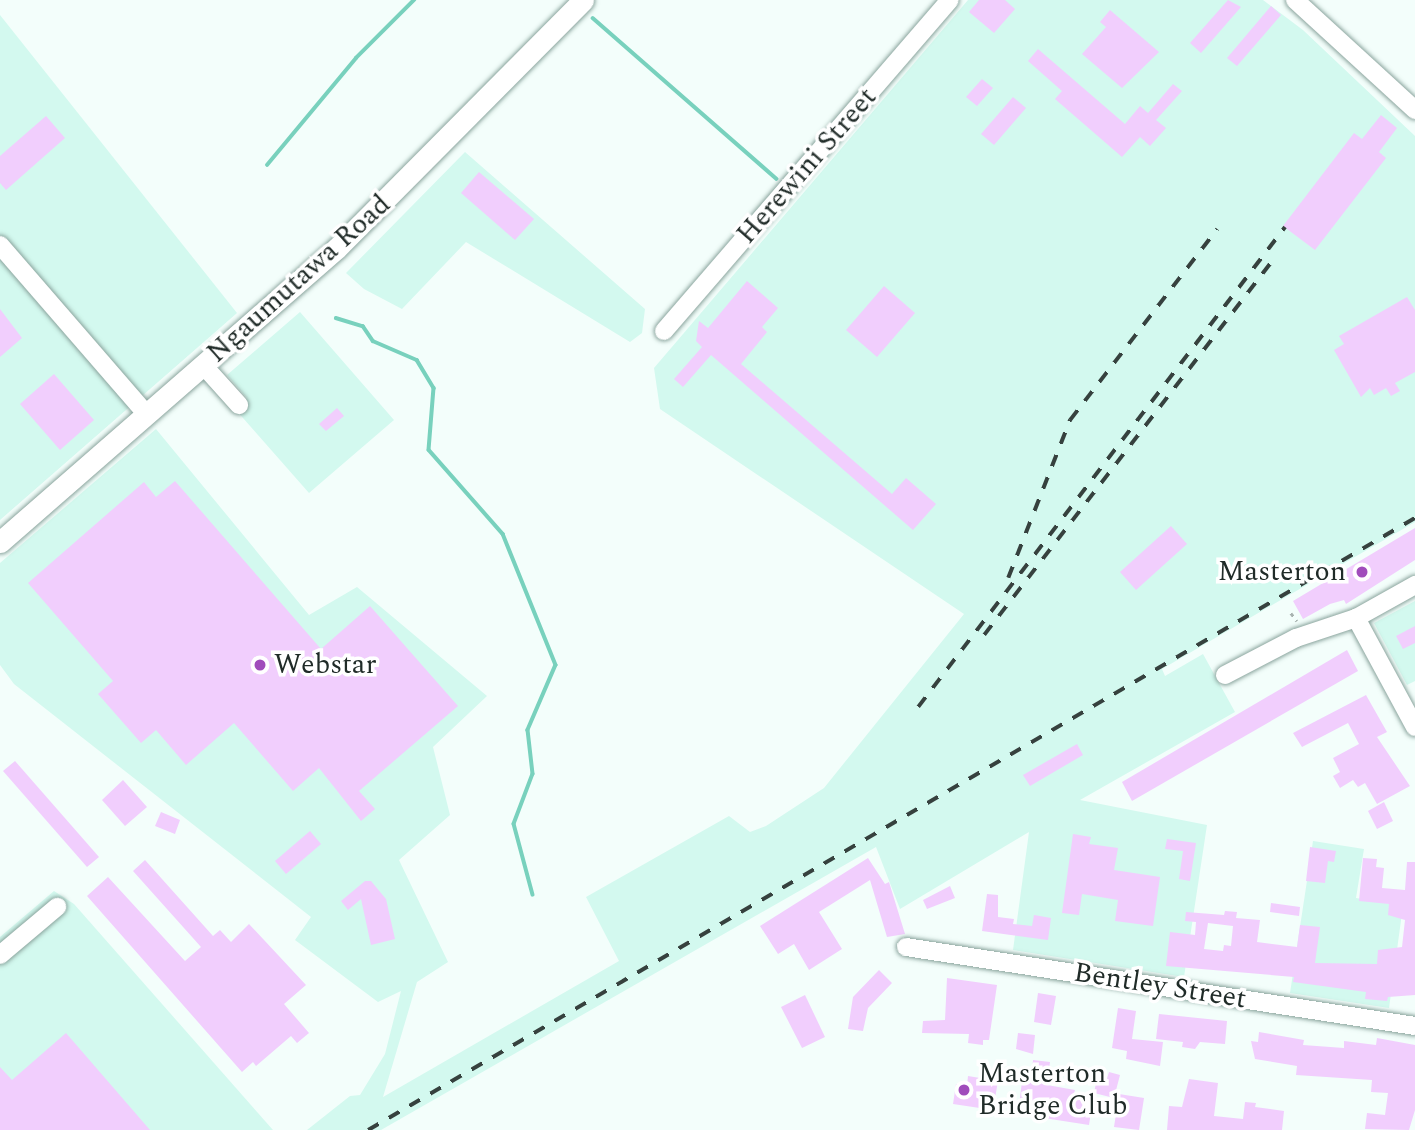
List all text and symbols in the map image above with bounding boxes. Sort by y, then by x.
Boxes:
street label: Herewini Street [730,81,884,251]
street label: Ngaumutawa Road [200,188,398,370]
place label: Masterton [1218,555,1346,589]
marker: Masterton [1352,562,1372,582]
place label: Webstar [274,648,377,682]
marker: Webstar [252,657,268,673]
street label: Bentley Street [1071,956,1249,1016]
place label: Masterton Bridge Club [978,1057,1127,1123]
marker: Masterton Bridge Club [956,1082,972,1098]

